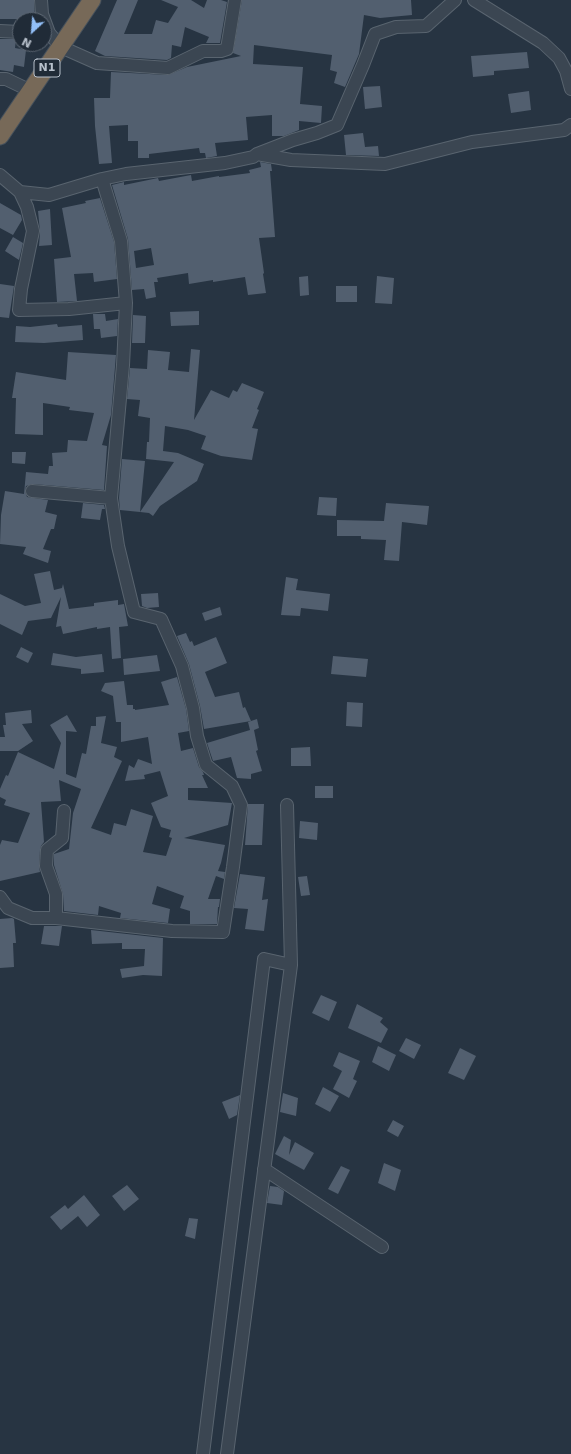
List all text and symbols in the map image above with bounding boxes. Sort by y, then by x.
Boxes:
north arrow [12,12,52,52]
text: N [20,34,34,50]
road number: N1 [34,59,60,77]

